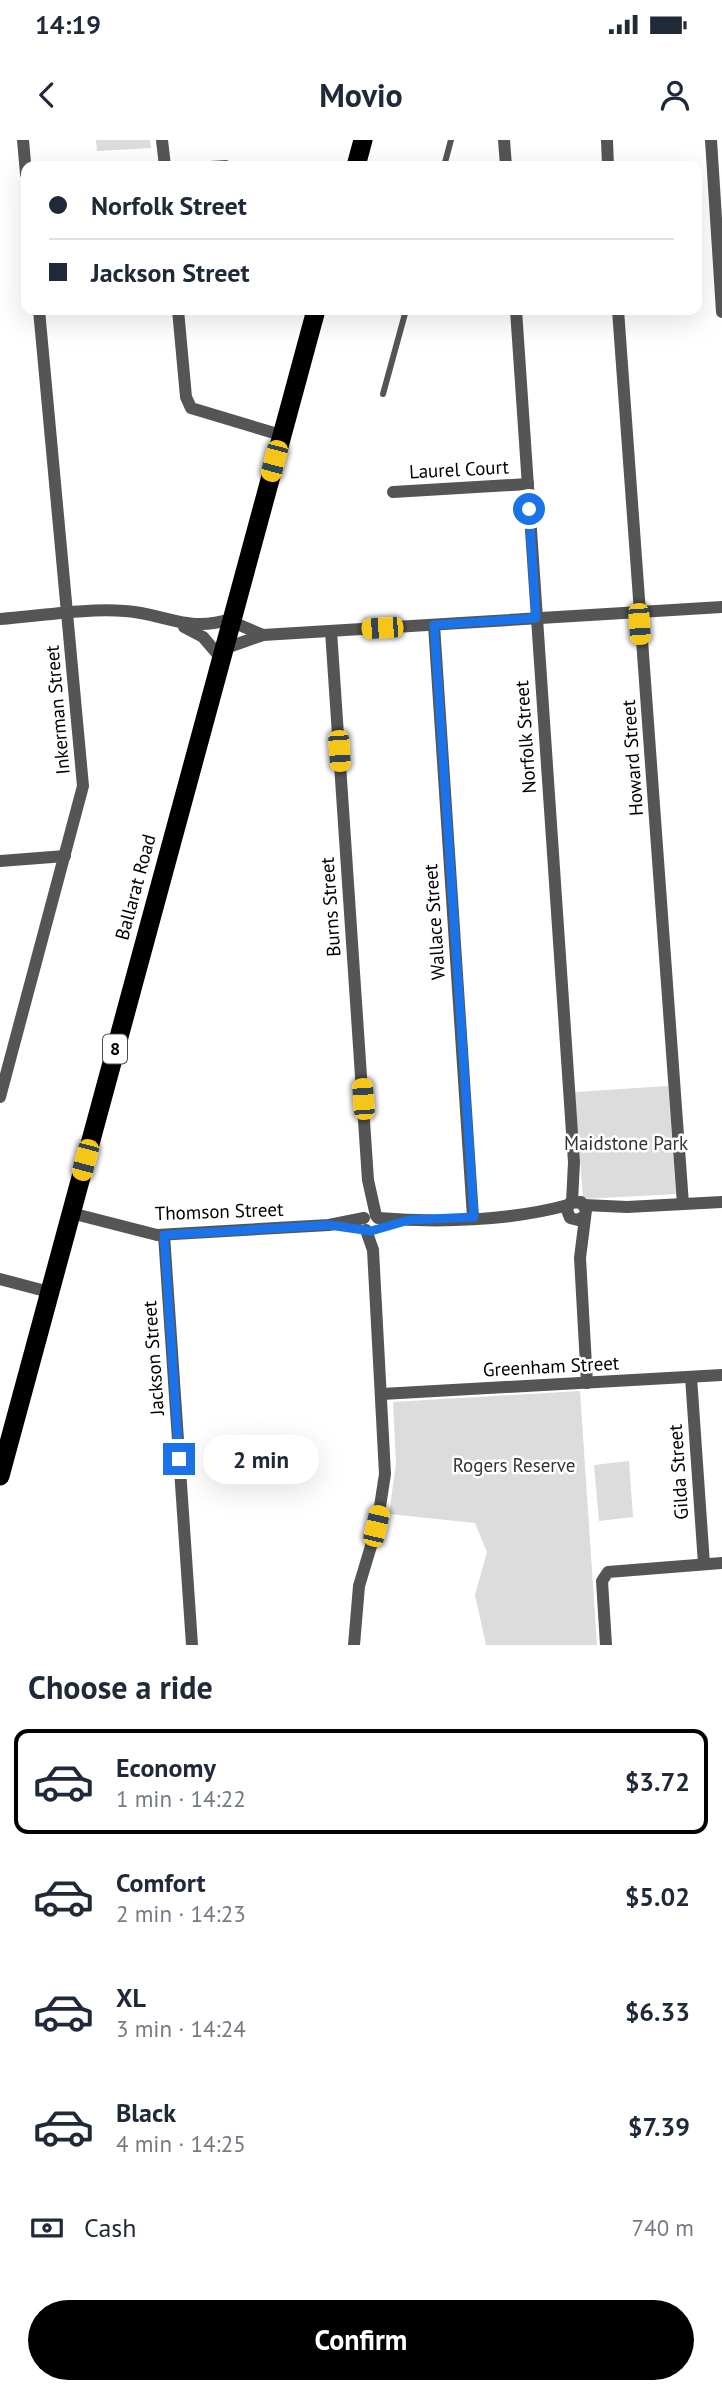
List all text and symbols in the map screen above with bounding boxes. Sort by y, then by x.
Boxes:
text: 14:19 [35,8,101,41]
text: Movio [319,74,403,116]
icon: back [28,76,66,114]
icon: person [656,76,694,114]
text: Norfolk Street [91,189,247,222]
text: Jackson Street [91,256,250,289]
car [259,438,290,484]
street label: Laurel Court [408,454,510,484]
route start [513,493,545,525]
car [628,602,651,646]
car [361,616,404,640]
street label: Inkerman Street [39,644,75,776]
street label: Norfolk Street [509,679,541,794]
street label: Howard Street [616,699,648,817]
car [328,729,351,773]
street label: Ballarat Road [109,831,161,943]
street label: Burns Street [315,856,345,958]
street label: Wallace Street [418,863,450,981]
road number: 8 [103,1034,127,1064]
car [352,1077,375,1121]
park label: Maidstone Park [564,1131,688,1155]
car [70,1137,101,1183]
street label: Thomson Street [154,1197,284,1225]
street label: Jackson Street [137,1299,169,1417]
street label: Greenham Street [482,1350,620,1382]
street label: Gilda Street [663,1423,693,1520]
callout: 2 min [204,1434,319,1484]
route end [163,1443,195,1475]
text: 2 min [233,1445,289,1474]
park label: Rogers Reserve [453,1453,575,1477]
car [362,1503,391,1549]
text: Choose a ride [28,1666,213,1708]
icon: car [32,1750,95,1813]
text: Economy [116,1751,216,1784]
text: $3.72 [625,1765,690,1798]
text: 1 min · 14:22 [116,1784,246,1813]
icon: car [32,1865,95,1928]
text: Comfort [116,1866,206,1899]
text: $5.02 [625,1880,690,1913]
text: 2 min · 14:23 [116,1899,246,1928]
icon: car [32,1980,95,2043]
text: XL [116,1981,146,2014]
text: $6.33 [625,1995,690,2028]
text: 3 min · 14:24 [116,2014,246,2043]
icon: car [32,2095,95,2158]
text: Black [116,2096,176,2129]
text: $7.39 [628,2110,690,2143]
text: 4 min · 14:25 [116,2129,246,2158]
icon: cash [28,2209,66,2247]
text: Cash [84,2211,136,2244]
text: 740 m [632,2213,694,2242]
button: Confirm [28,2300,694,2380]

